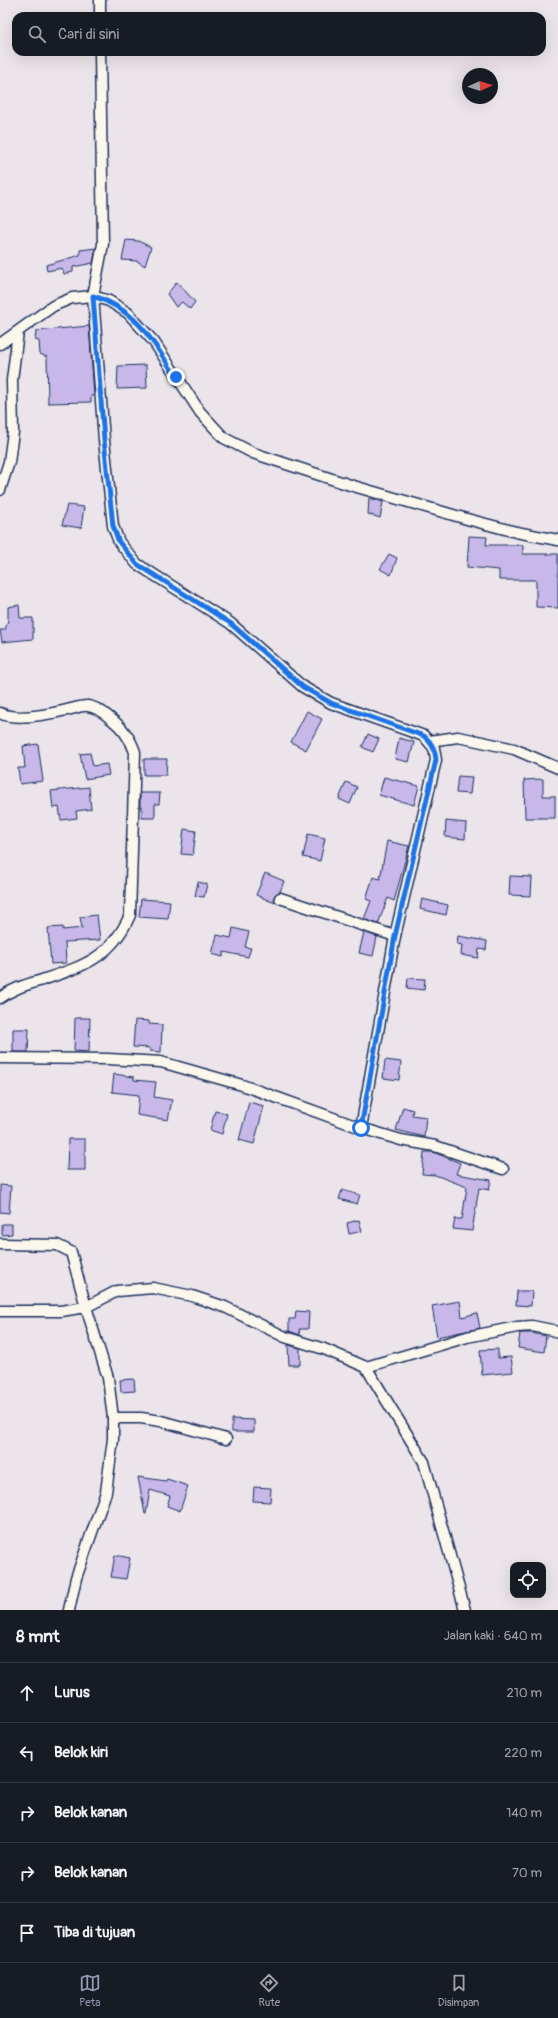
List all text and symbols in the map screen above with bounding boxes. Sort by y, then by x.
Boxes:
search box [12,12,546,56]
icon: search [26,23,48,45]
text: Cari di sini [58,25,119,44]
north arrow [462,68,498,104]
route end [167,368,185,386]
route start [352,1119,370,1137]
map controls [510,1562,546,1598]
button: locate [510,1562,546,1598]
text: 8 mnt [16,1626,60,1647]
text: Jalan kaki · 640 m [443,1628,542,1644]
icon: ahead [16,1682,38,1704]
text: Lurus [54,1683,90,1702]
text: 210 m [506,1685,542,1701]
icon: left [16,1742,38,1764]
text: Belok kiri [54,1743,108,1762]
text: 220 m [504,1745,542,1761]
icon: right [16,1802,38,1824]
text: Belok kanan [54,1803,127,1822]
text: 140 m [506,1805,542,1821]
icon: right [16,1862,38,1884]
text: Belok kanan [54,1863,127,1882]
text: 70 m [512,1865,542,1881]
icon: arrive [16,1922,38,1944]
text: Tiba di tujuan [54,1923,135,1942]
tab: Peta [79,1972,101,2009]
tab: Rute [258,1972,280,2009]
tab: Disimpan [438,1972,479,2009]

